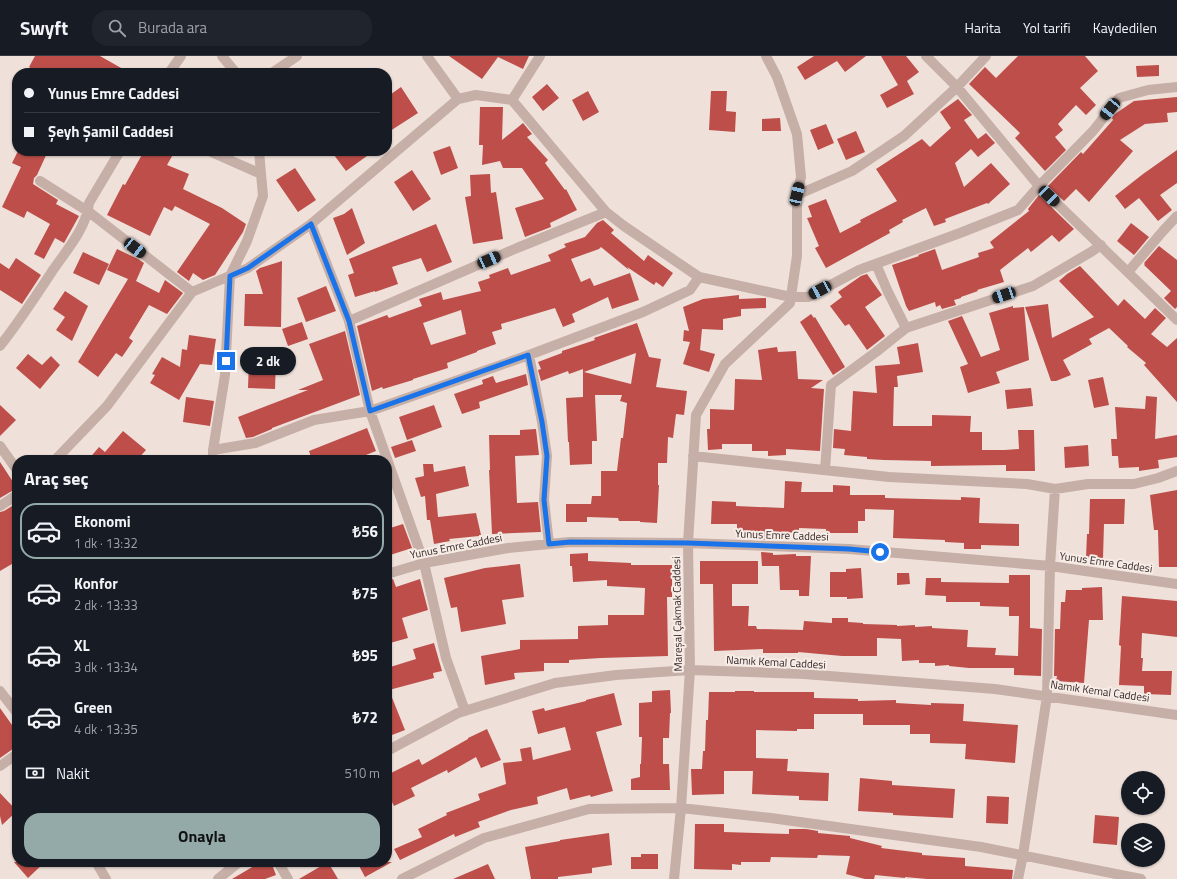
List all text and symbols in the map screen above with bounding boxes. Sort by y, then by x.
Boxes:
search box [92,10,372,46]
text: Swyft [20,13,68,42]
text: Burada ara [138,16,207,39]
icon: search [106,17,128,39]
text: Harita [965,17,1001,38]
text: Yol tarifi [1023,17,1071,38]
text: Kaydedilen [1093,17,1157,38]
text: Yunus Emre Caddesi [48,82,179,105]
car [1098,96,1122,122]
text: Şeyh Şamil Caddesi [48,120,173,143]
car [788,181,806,207]
car [1036,183,1062,209]
car [122,236,148,260]
car [476,250,502,270]
car [807,279,833,301]
car [991,286,1017,304]
callout: 2 dk [240,347,296,375]
text: 2 dk [256,351,280,371]
route end [217,352,235,370]
text: Araç seç [24,465,88,492]
text: Ekonomi [74,510,131,533]
icon: car [26,513,62,549]
text: ₺56 [353,520,378,543]
street label: Yunus Emre Caddesi [735,525,829,545]
street label: Yunus Emre Caddesi [409,529,503,563]
text: 1 dk · 13:32 [74,533,138,553]
route start [871,543,889,561]
street label: Yunus Emre Caddesi [1059,548,1153,576]
street label: Mareşal Çakmak Caddesi [668,556,686,672]
text: Konfor [74,572,118,595]
icon: car [26,575,62,611]
text: ₺75 [353,582,378,605]
text: 2 dk · 13:33 [74,595,138,615]
text: XL [74,634,90,657]
icon: car [26,637,62,673]
text: ₺95 [353,644,378,667]
street label: Namık Kemal Caddesi [726,651,826,673]
text: 3 dk · 13:34 [74,657,138,677]
street label: Namık Kemal Caddesi [1049,676,1151,706]
text: Green [74,696,112,719]
icon: car [26,699,62,735]
text: ₺72 [353,706,378,729]
text: 4 dk · 13:35 [74,719,138,739]
icon: cash [24,762,46,784]
text: Nakit [56,762,89,785]
text: 510 m [344,763,380,783]
map controls [1121,771,1165,867]
button: locate [1121,771,1165,815]
button: Onayla [24,813,380,859]
button: layers [1121,823,1165,867]

